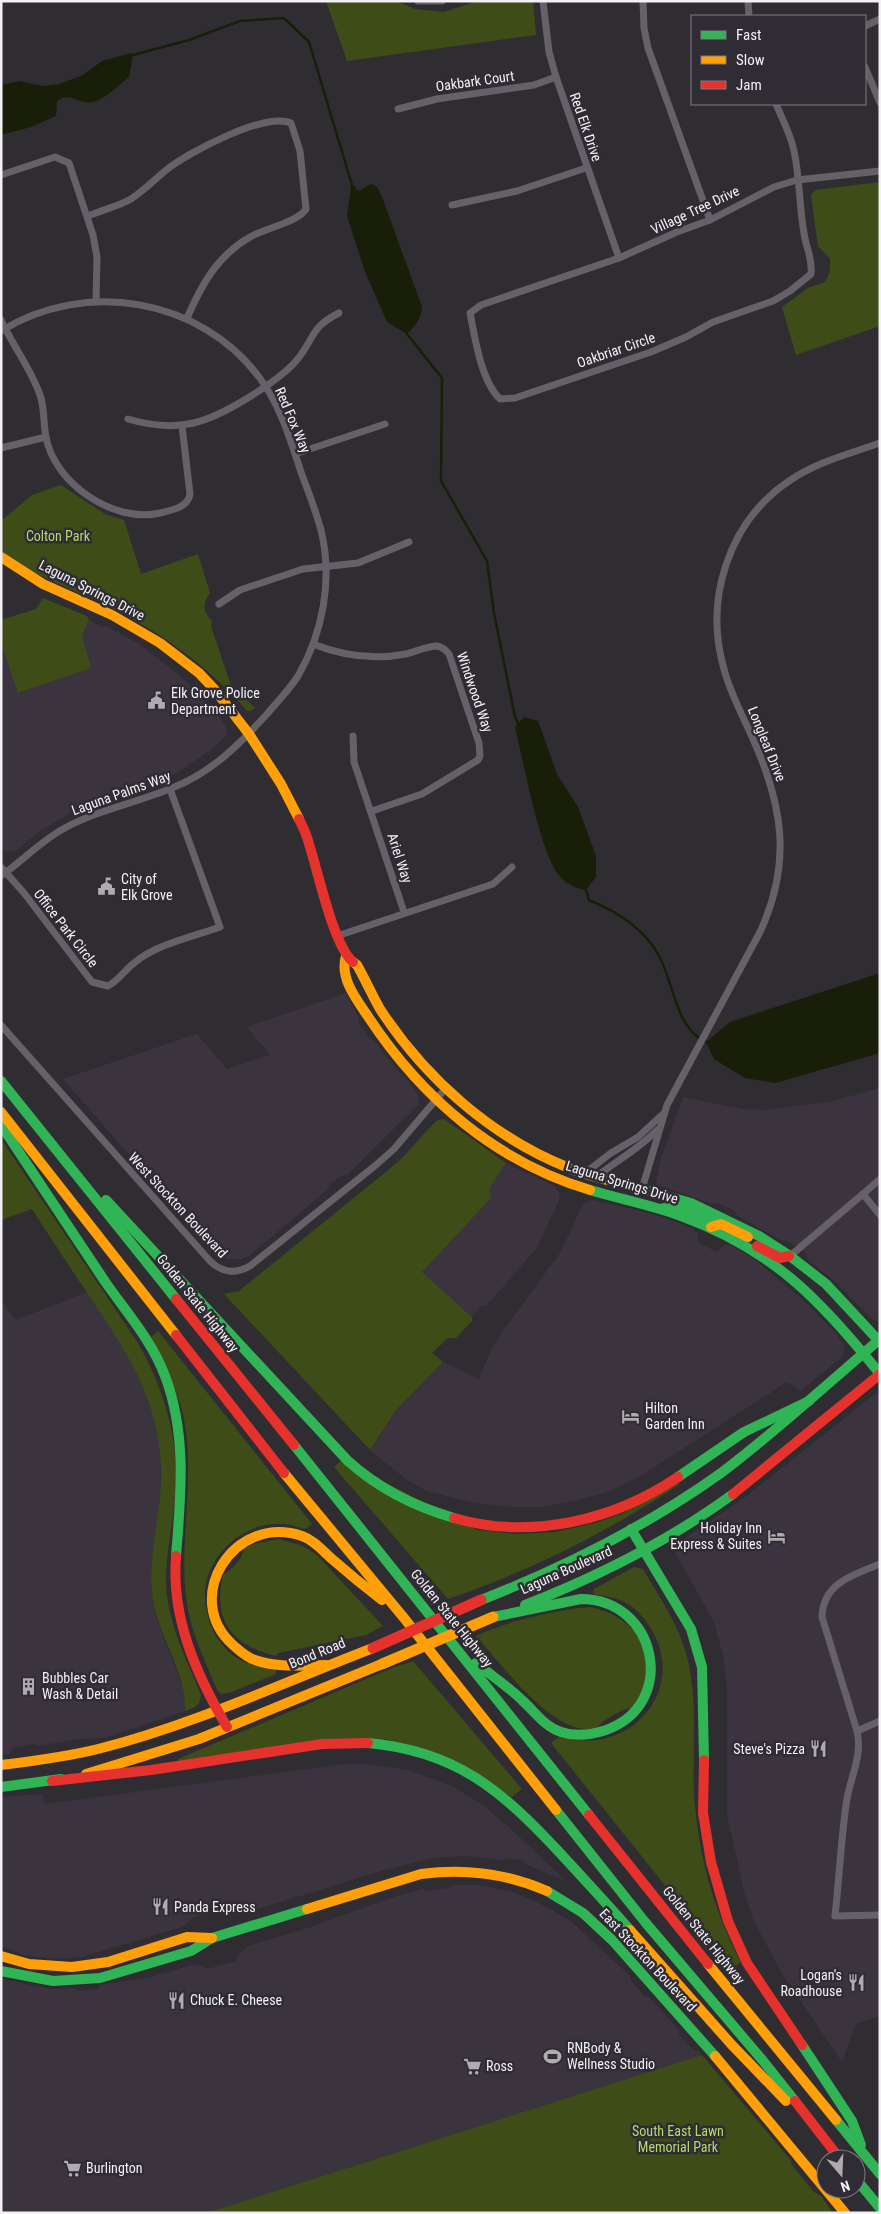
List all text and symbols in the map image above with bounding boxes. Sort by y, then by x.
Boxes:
legend [691,15,866,105]
text: Fast [736,26,761,44]
text: Slow [736,51,765,69]
street label: Oakbark Court [435,68,515,94]
text: Jam [736,76,762,94]
street label: Red Elk Drive [567,90,605,164]
street label: Village Tree Drive [648,182,742,237]
street label: Oakbriar Circle [575,329,658,371]
street label: Red Fox Way [272,385,314,455]
park label: Colton Park [26,528,91,544]
street label: Laguna Springs Drive [36,556,148,624]
street label: Windwood Way [454,650,496,734]
place label: Elk Grove Police Department [171,685,260,717]
public building icon: Elk Grove Police Department [147,691,167,711]
street label: Longleaf Drive [745,704,789,784]
street label: Laguna Palms Way [69,768,173,818]
street label: Ariel Way [384,831,416,885]
place label: City of Elk Grove [121,871,173,903]
public building icon: City of Elk Grove [97,877,117,897]
street label: Office Park Circle [31,886,102,971]
street label: West Stockton Boulevard [125,1149,231,1261]
street label: Laguna Springs Drive [564,1157,681,1207]
street label: Golden State Highway [154,1251,242,1355]
place label: Hilton Garden Inn [645,1400,705,1432]
hotel icon: Hilton Garden Inn [621,1406,641,1426]
place label: Holiday Inn Express & Suites [670,1520,762,1552]
hotel icon: Holiday Inn Express & Suites [766,1526,786,1546]
street label: Laguna Boulevard [518,1543,614,1597]
street label: Golden State Highway [408,1566,496,1670]
street label: Bond Road [286,1634,348,1672]
place label: Bubbles Car Wash & Detail [42,1670,118,1702]
building icon: Bubbles Car Wash & Detail [18,1676,38,1696]
restaurant icon: Steve's Pizza [809,1739,829,1759]
place label: Steve's Pizza [733,1741,805,1757]
street label: Golden State Highway [660,1883,748,1987]
restaurant icon: Panda Express [150,1897,170,1917]
place label: Panda Express [174,1899,256,1915]
street label: East Stockton Boulevard [596,1905,700,2015]
place label: Logan's Roadhouse [780,1967,842,1999]
restaurant icon: Logan's Roadhouse [846,1973,866,1993]
restaurant icon: Chuck E. Cheese [166,1990,186,2010]
place label: Chuck E. Cheese [190,1992,283,2008]
place label: RNBody & Wellness Studio [567,2040,655,2072]
sports icon: RNBody & Wellness Studio [543,2046,563,2066]
supermarket icon: Ross [462,2056,482,2076]
place label: Ross [486,2058,513,2074]
park label: South East Lawn Memorial Park [632,2123,724,2155]
north arrow [816,2149,866,2199]
supermarket icon: Burlington [62,2158,82,2178]
place label: Burlington [86,2160,143,2176]
text: N [839,2177,852,2195]

